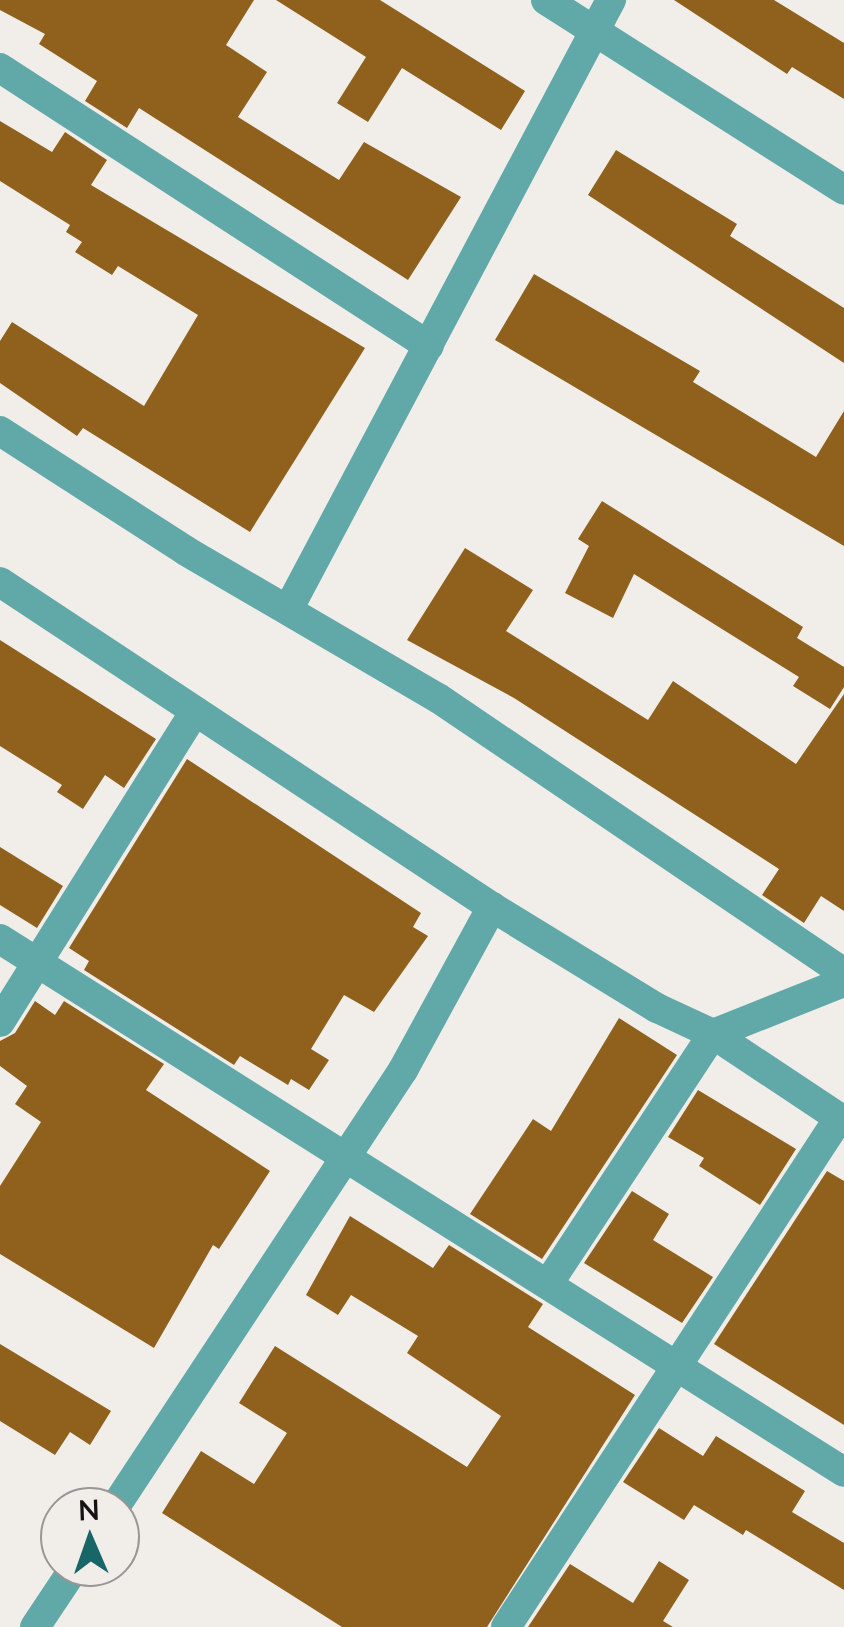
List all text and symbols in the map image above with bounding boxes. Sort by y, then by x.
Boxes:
north arrow [40,1487,140,1587]
text: N [78,1492,100,1526]

